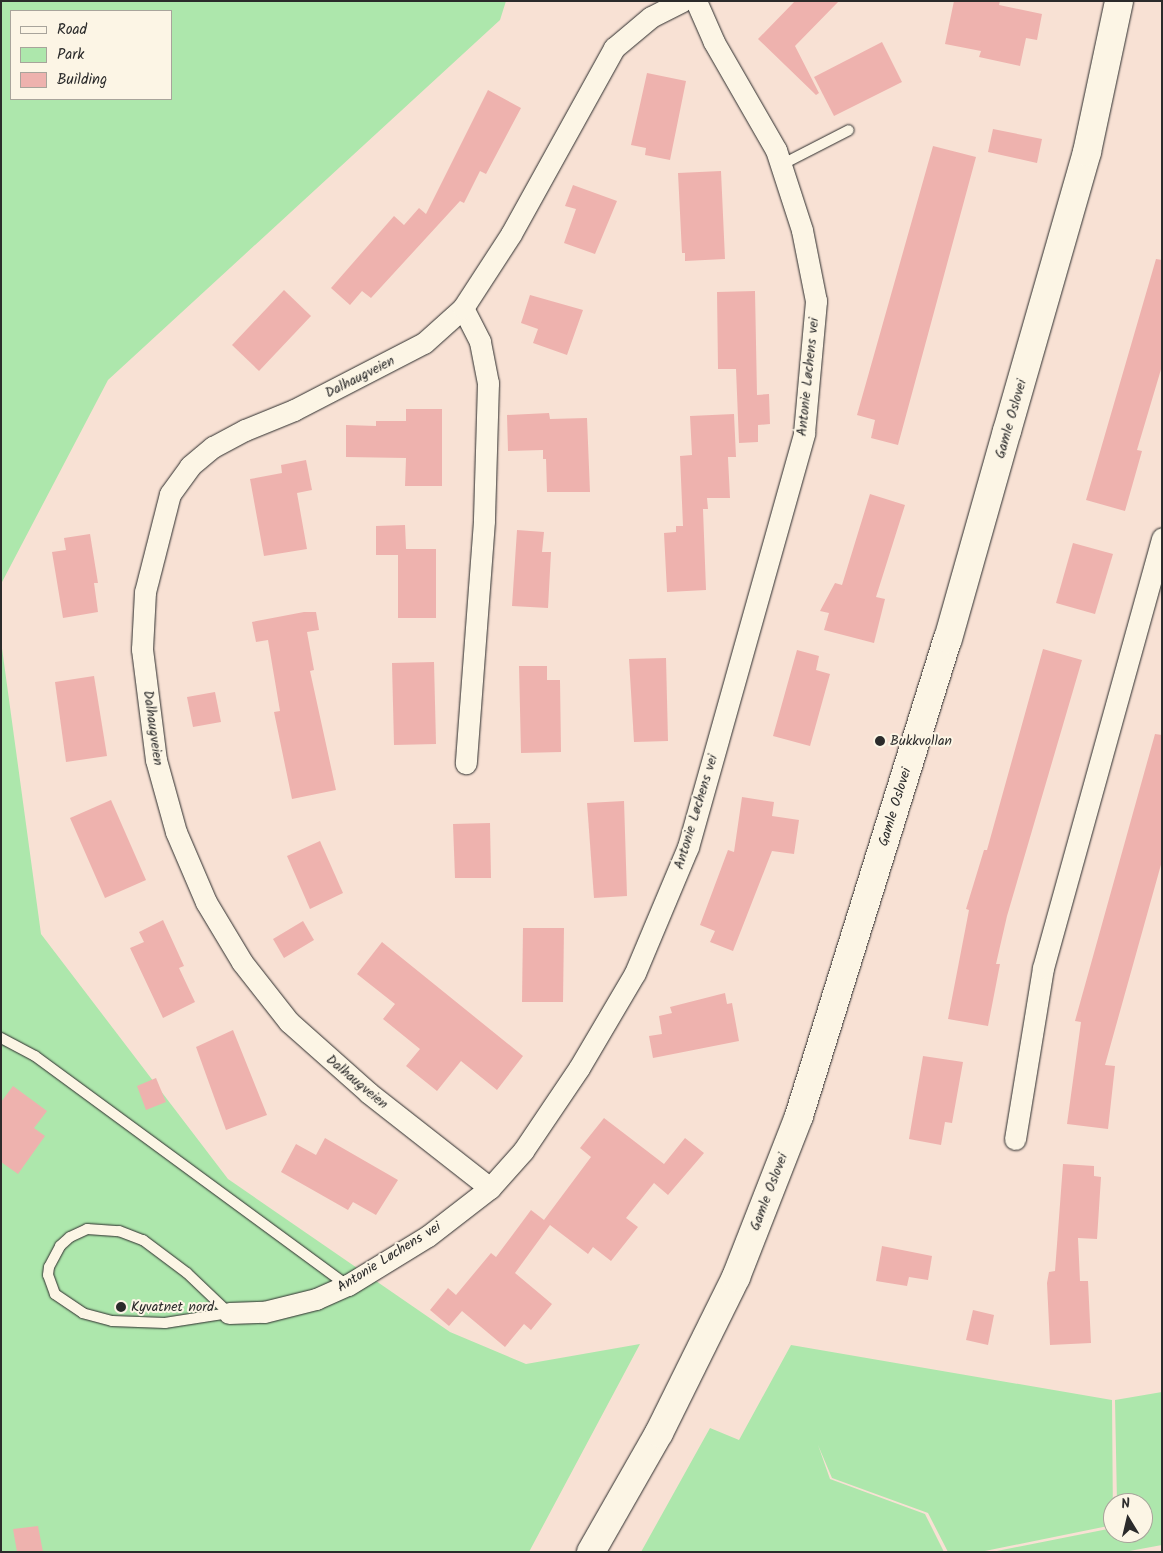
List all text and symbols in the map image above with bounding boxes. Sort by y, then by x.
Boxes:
legend [10,10,172,100]
text: Road [57,18,87,42]
text: Park [57,43,84,67]
text: Building [57,68,107,92]
street label: Antonie Løchens vei [793,317,823,437]
street label: Dalhaugveien [322,352,398,402]
street label: Gamle Oslovei [992,378,1030,460]
street label: Dalhaugveien [139,689,167,767]
place label: Bukkvollan [890,733,952,749]
marker: Bukkvollan [874,735,886,747]
street label: Antonie Løchens vei [671,753,721,871]
street label: Gamle Oslovei [875,766,915,848]
street label: Dalhaugveien [323,1051,391,1113]
street label: Gamle Oslovei [747,1151,791,1233]
street label: Antonie Løchens vei [334,1218,444,1296]
place label: Kyvatnet nord [131,1299,214,1315]
marker: Kyvatnet nord [115,1301,127,1313]
north arrow [1103,1493,1153,1543]
text: N [1120,1493,1132,1516]

